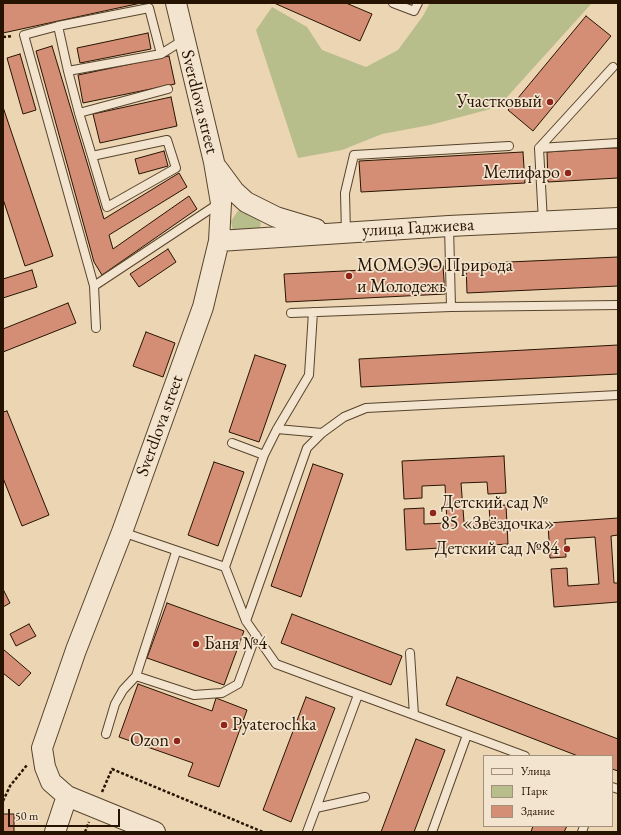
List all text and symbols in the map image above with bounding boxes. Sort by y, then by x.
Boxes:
street label: Sverdlova street [176,48,222,156]
place label: Участковый [457,91,542,113]
marker: Участковый [545,97,555,107]
place label: Мелифаро [483,162,560,184]
marker: Мелифаро [563,168,573,178]
street label: улица Гаджиева [361,214,475,242]
place label: МОМОЭО Природа и Молодежь [357,255,513,298]
marker: МОМОЭО Природа и Молодежь [344,271,354,281]
street label: Sverdlova street [132,372,188,480]
place label: Детский сад № 85 «Звёздочка» [441,492,554,534]
marker: Детский сад № 85 «Звёздочка» [428,508,438,518]
place label: Детский сад №84 [435,538,559,560]
marker: Детский сад №84 [562,544,572,554]
place label: Баня №4 [204,633,267,655]
marker: Баня №4 [191,639,201,649]
place label: Pyaterochka [232,714,317,736]
marker: Pyaterochka [219,720,229,730]
place label: Ozon [130,730,169,752]
marker: Ozon [172,736,182,746]
legend [483,755,613,827]
text: Улица [521,763,551,779]
text: Парк [521,783,548,799]
scale bar [10,801,122,827]
text: Здание [521,803,555,819]
text: 50 m [15,808,38,824]

